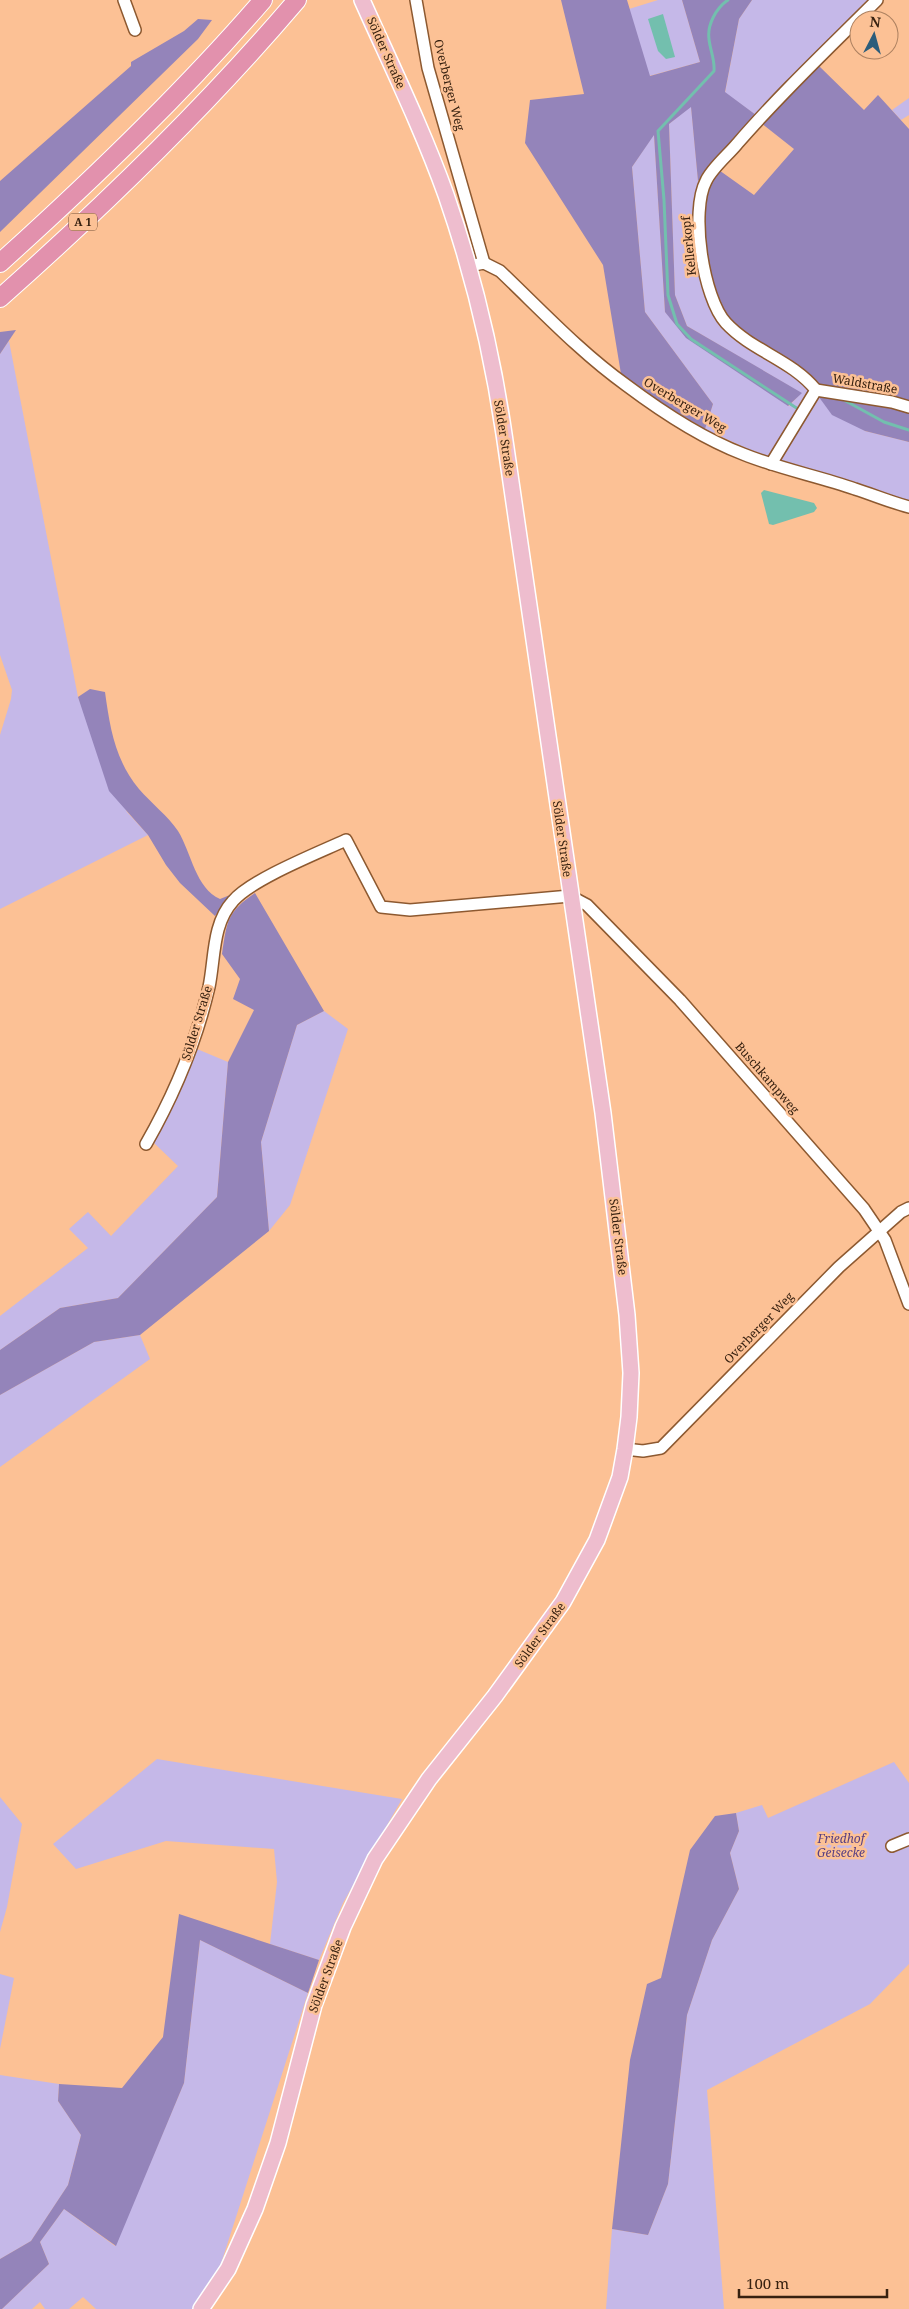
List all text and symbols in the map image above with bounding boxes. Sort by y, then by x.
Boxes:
north arrow [849,10,899,60]
text: N [869,12,882,32]
street label: Sölder Straße [363,14,410,91]
street label: Overberger Weg [430,37,469,133]
road number: A 1 [69,213,97,230]
street label: Kellerkopf [677,214,700,277]
street label: Waldstraße [831,369,899,398]
street label: Overberger Weg [641,373,730,436]
street label: Sölder Straße [490,399,519,477]
street label: Sölder Straße [549,800,576,878]
street label: Sölder Straße [177,984,216,1062]
street label: Buschkampweg [731,1038,804,1118]
street label: Sölder Straße [605,1198,632,1276]
street label: Overberger Weg [720,1288,798,1367]
street label: Sölder Straße [510,1599,569,1671]
park label: Friedhof Geisecke [816,1830,867,1861]
street label: Sölder Straße [304,1937,347,2015]
scale bar [739,2266,886,2298]
text: 100 m [746,2273,789,2293]

